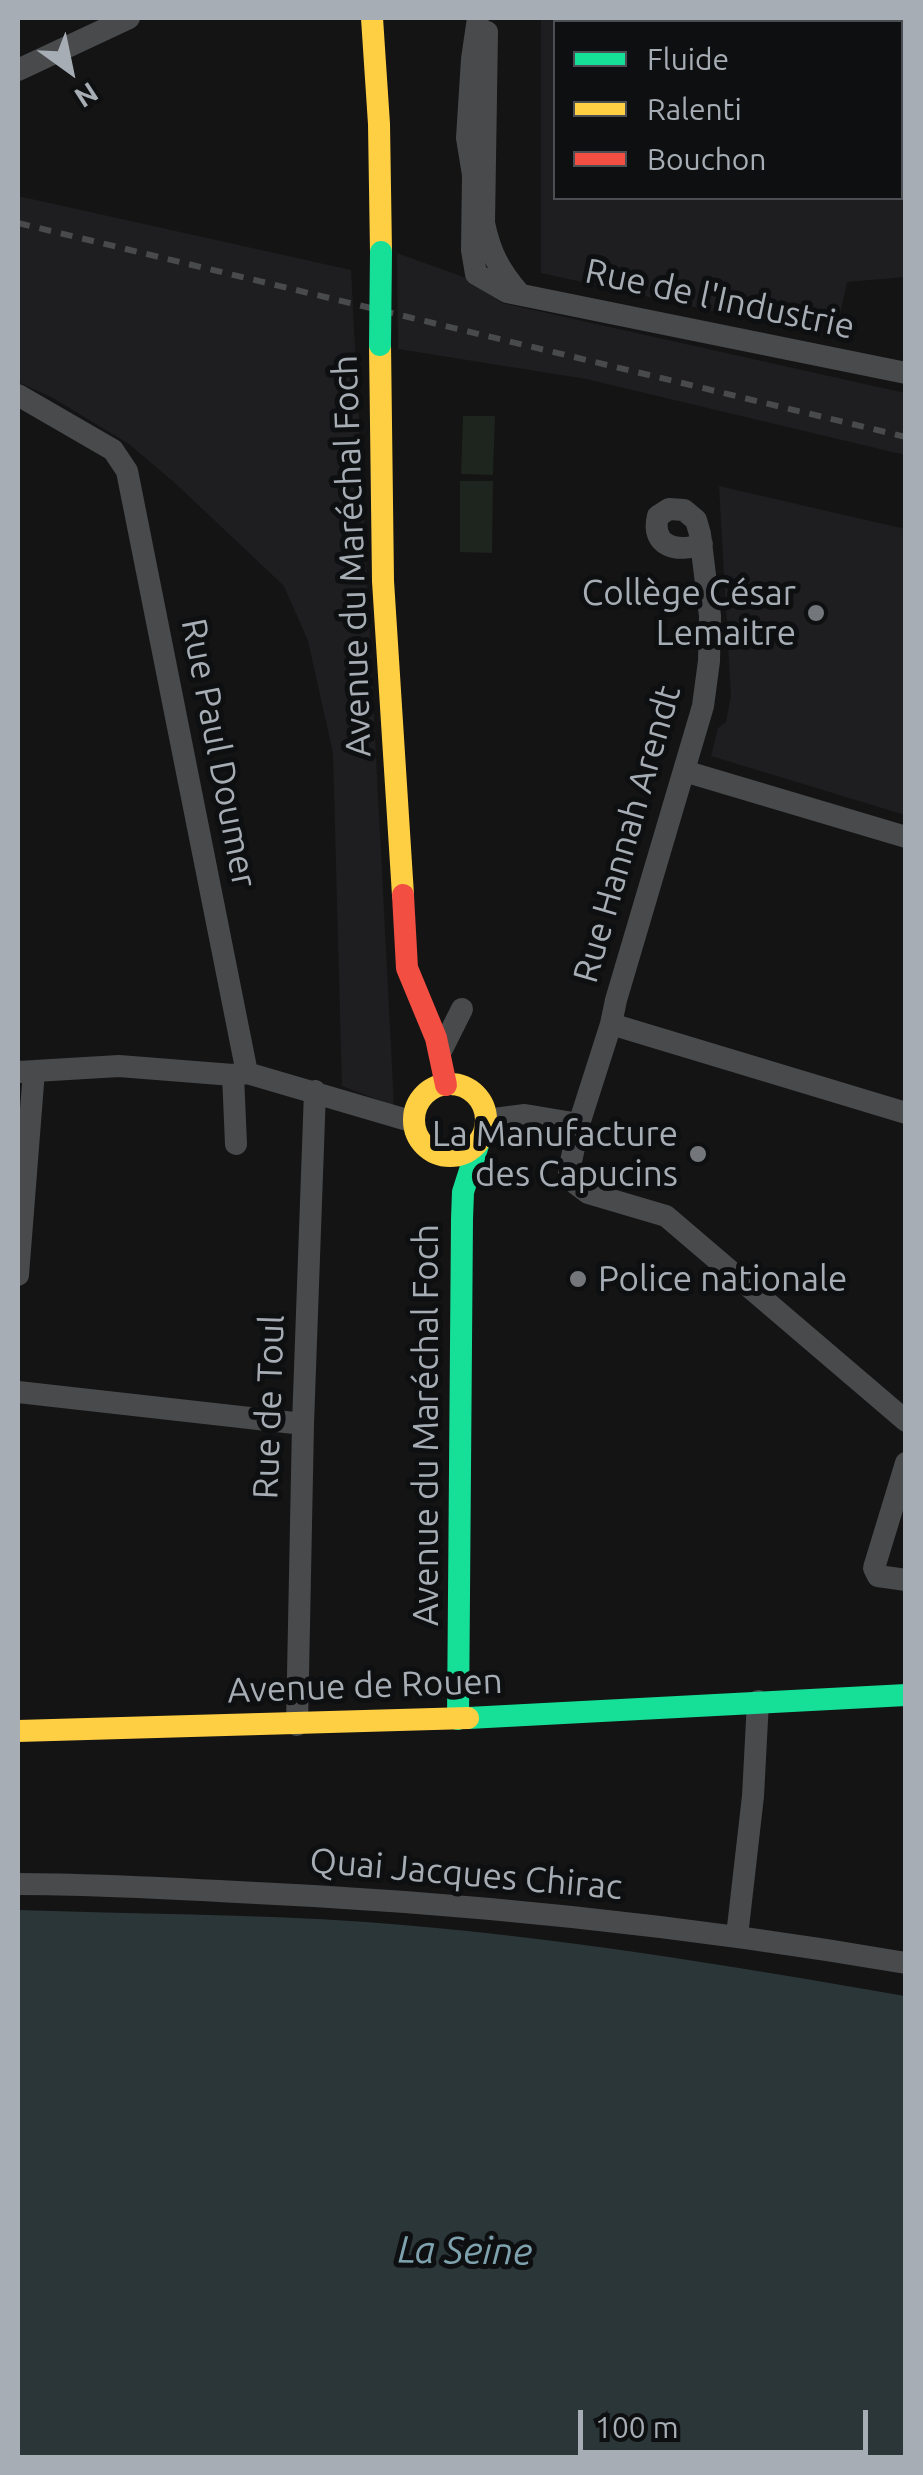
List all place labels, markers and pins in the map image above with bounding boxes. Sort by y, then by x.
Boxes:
place label: Collège César Lemaitre [582,572,796,654]
marker: Collège César Lemaitre [805,602,827,624]
place label: La Manufacture des Capucins [432,1113,678,1195]
marker: La Manufacture des Capucins [687,1143,709,1165]
place label: Police nationale [598,1258,847,1300]
marker: Police nationale [567,1268,589,1290]

